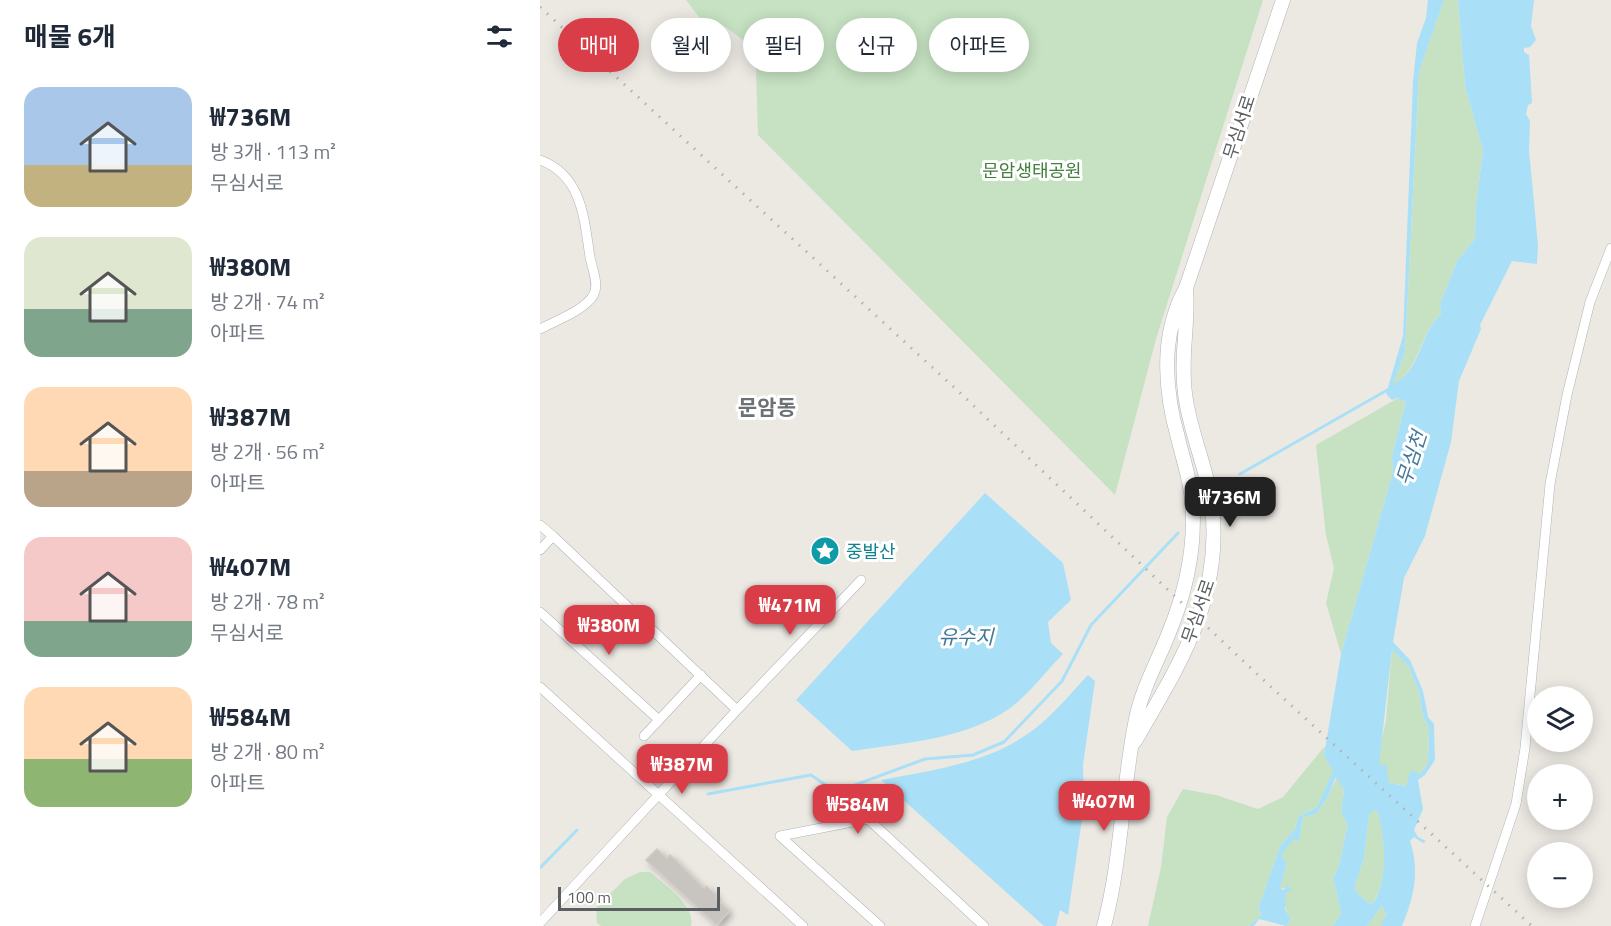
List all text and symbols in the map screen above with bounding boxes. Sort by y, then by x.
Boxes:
text: 매물 6개 [24,17,116,56]
chip: 매매 [558,18,639,72]
chip: 월세 [651,18,731,72]
chip: 필터 [743,18,824,72]
chip: 신규 [836,18,917,72]
chip: 아파트 [929,18,1029,72]
icon: filters [483,20,516,53]
street label: 무심서로 [1216,91,1262,163]
text: ₩736M [210,97,291,136]
icon: home [72,111,144,183]
text: 방 3개 · 113 m² [210,136,336,167]
park label: 문암생태공원 [982,157,1082,184]
text: 무심서로 [210,167,284,198]
text: ₩380M [210,247,291,286]
icon: home [72,261,144,333]
text: 방 2개 · 74 m² [210,286,325,317]
text: 아파트 [210,317,265,348]
district label: 문암동 [738,391,796,423]
text: ₩387M [210,397,291,436]
icon: home [72,411,144,483]
water label: 무심천 [1388,424,1435,489]
text: 방 2개 · 56 m² [210,436,325,467]
text: 아파트 [210,467,265,498]
pin: ₩736M [1188,477,1272,528]
text: ₩736M [1199,481,1261,512]
place icon: 중발산 [809,535,841,567]
place label: 중발산 [846,538,896,565]
text: ₩407M [210,547,291,586]
icon: home [72,561,144,633]
street label: 무심서로 [1174,575,1222,647]
pin: ₩471M [748,585,832,636]
text: 방 2개 · 78 m² [210,586,325,617]
text: ₩471M [759,589,821,620]
pin: ₩380M [567,605,651,656]
text: ₩380M [578,609,640,640]
text: 무심서로 [210,617,284,648]
water label: 유수지 [938,621,995,652]
map controls [1527,686,1593,908]
button: layers [1527,686,1593,752]
text: ₩584M [210,697,291,736]
icon: home [72,711,144,783]
text: 방 2개 · 80 m² [210,736,325,767]
pin: ₩387M [640,744,724,795]
text: ₩387M [651,748,713,779]
button: + [1527,764,1593,830]
text: 아파트 [210,767,265,798]
pin: ₩407M [1062,781,1146,832]
pin: ₩584M [816,784,900,835]
text: ₩407M [1073,785,1135,816]
text: ₩584M [827,788,889,819]
button: − [1527,842,1593,908]
scale bar [558,884,720,912]
text: 100 m [567,885,611,909]

